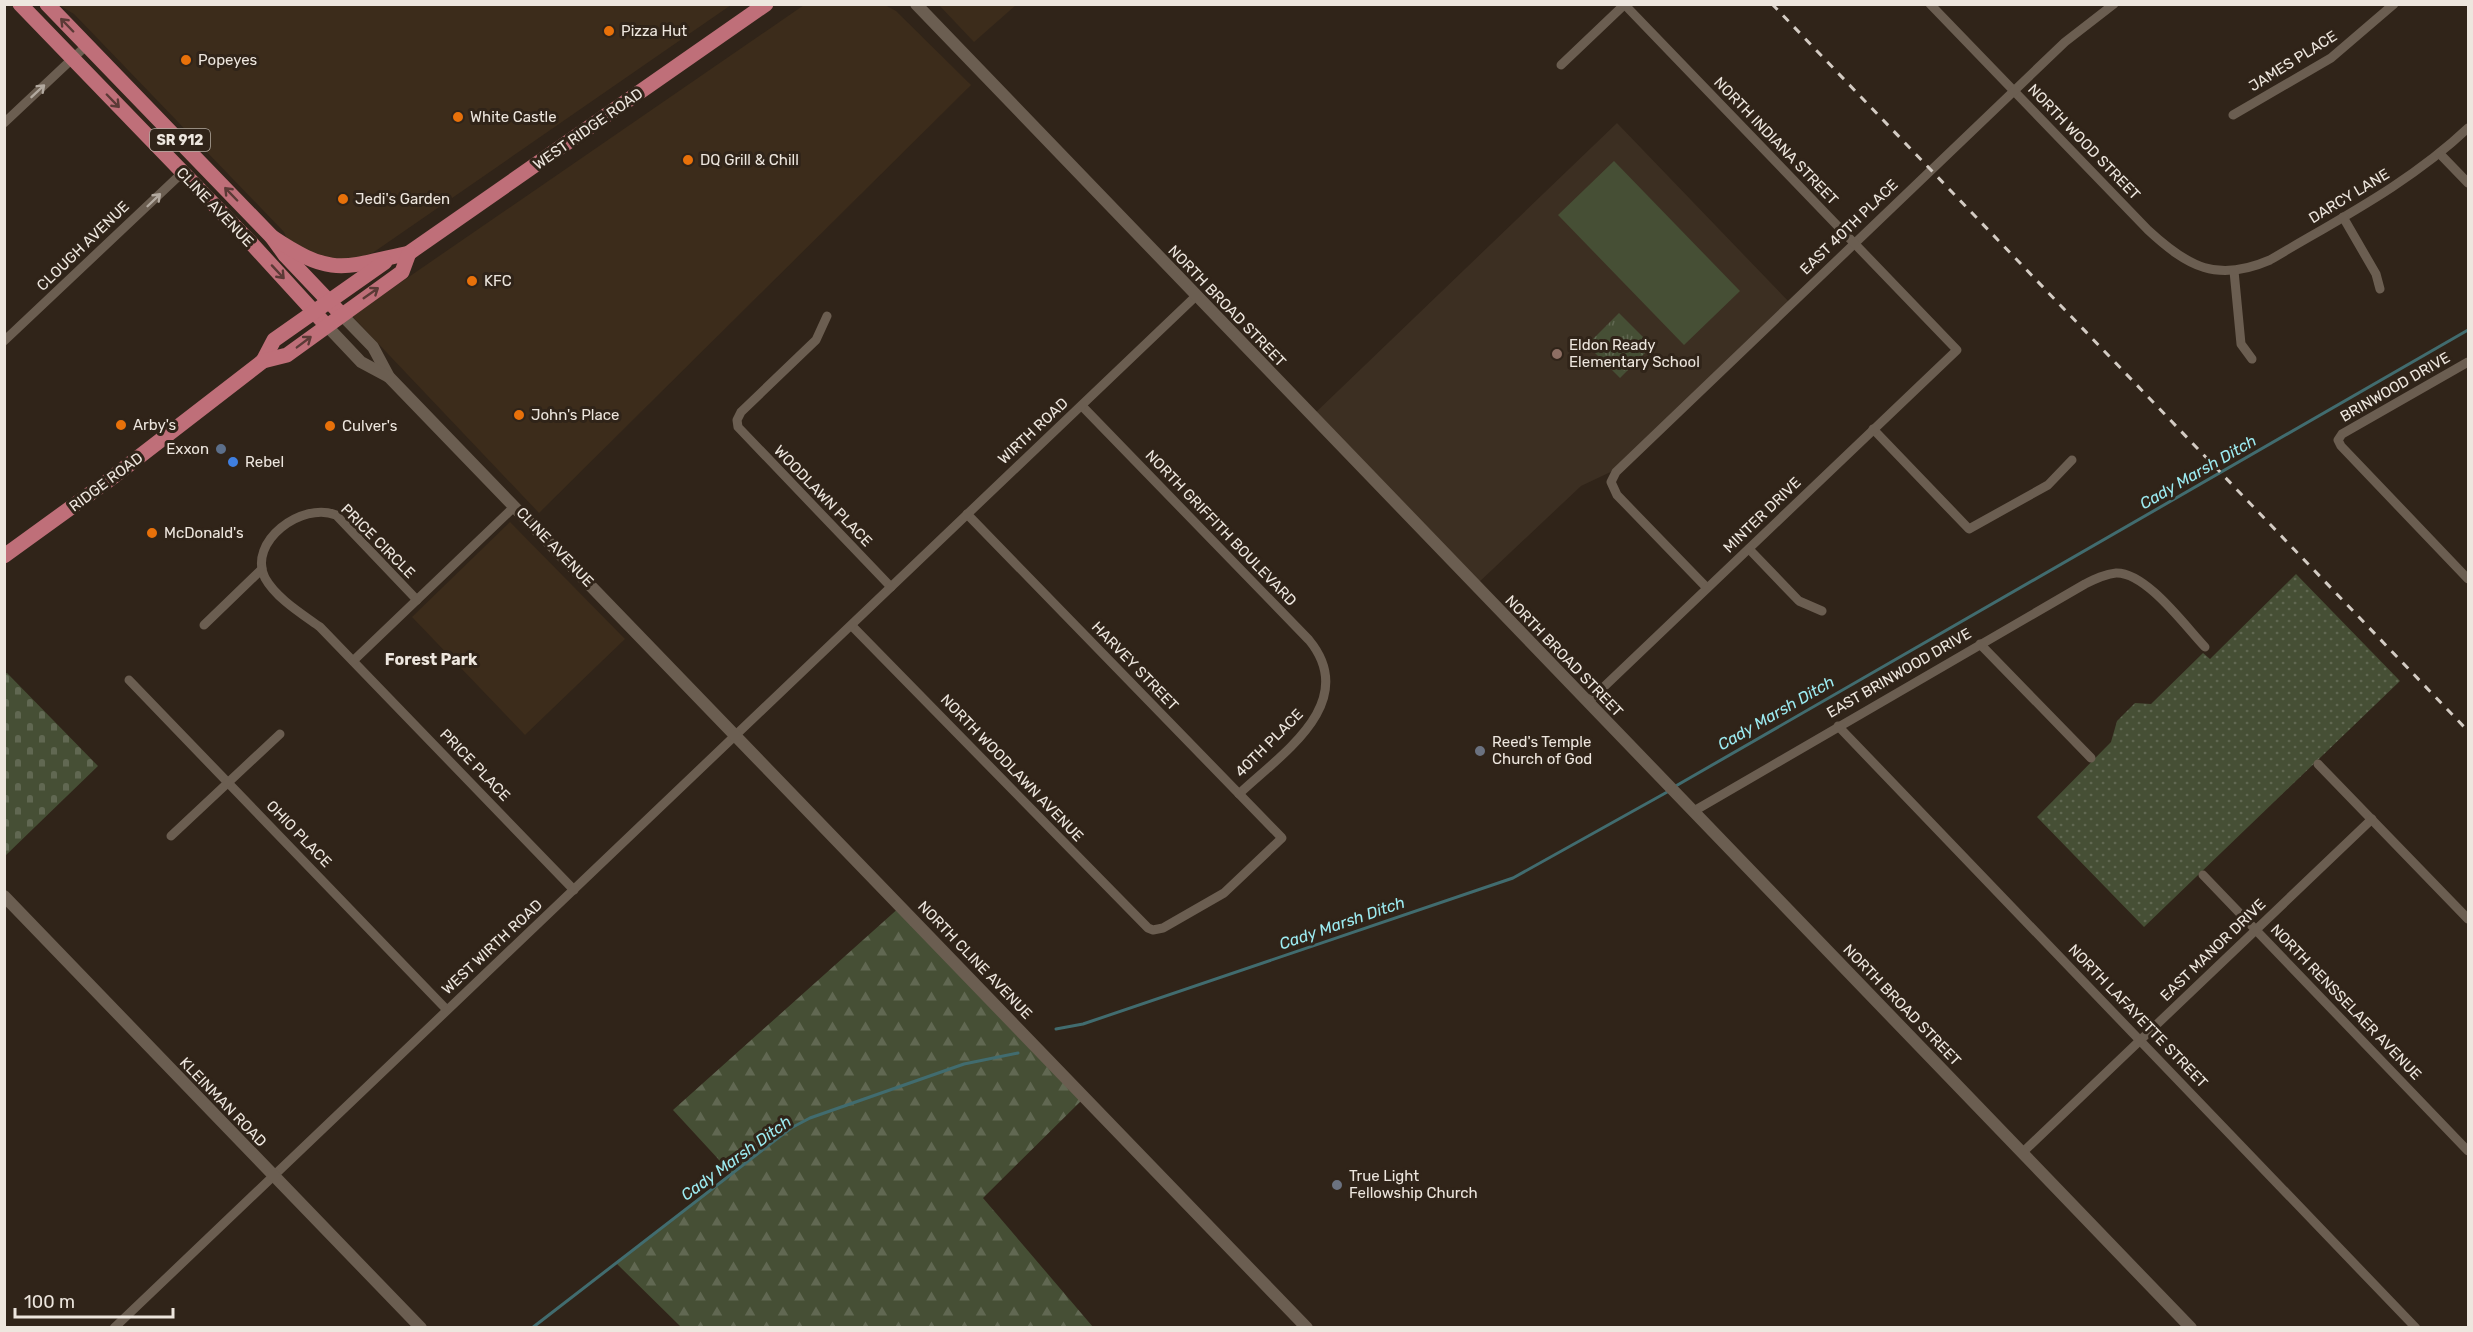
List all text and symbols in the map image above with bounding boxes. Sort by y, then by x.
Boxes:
one-way arrow [60,17,74,32]
place label: Pizza Hut [621,22,687,40]
marker: Pizza Hut [602,24,616,38]
street label: JAMES PLACE [2246,27,2340,95]
place label: Popeyes [198,51,258,69]
marker: Popeyes [179,53,193,67]
street label: NORTH INDIANA STREET [1710,73,1842,209]
street label: NORTH WOOD STREET [2024,80,2144,204]
one-way arrow [31,83,46,98]
street label: WEST RIDGE ROAD [530,84,646,174]
one-way arrow [105,93,120,108]
place label: White Castle [470,108,557,126]
marker: White Castle [451,110,465,124]
road number: SR 912 [150,129,210,151]
place label: DQ Grill & Chill [700,151,799,169]
marker: DQ Grill & Chill [681,153,695,167]
street label: CLINE AVENUE [173,163,257,251]
street label: DARCY LANE [2306,165,2392,227]
street label: EAST 40TH PLACE [1796,176,1902,278]
one-way arrow [224,187,239,202]
place label: Jedi's Garden [355,190,450,208]
marker: Jedi's Garden [336,192,350,206]
one-way arrow [146,193,161,207]
street label: CLOUGH AVENUE [33,197,133,295]
street label: NORTH BROAD STREET [1164,242,1290,371]
one-way arrow [271,265,286,280]
place label: KFC [484,272,512,290]
marker: KFC [465,274,479,288]
one-way arrow [363,287,379,299]
one-way arrow [296,336,312,349]
place label: Eldon Ready Elementary School [1569,336,1700,371]
marker: Eldon Ready Elementary School [1550,347,1564,361]
street label: BRINWOOD DRIVE [2337,348,2453,426]
street label: WIRTH ROAD [994,394,1072,468]
place label: John's Place [531,406,619,424]
marker: John's Place [512,408,526,422]
place label: Arby's [133,416,177,434]
place label: Culver's [342,417,398,435]
marker: Arby's [114,418,128,432]
marker: Culver's [323,419,337,433]
water label: Cady Marsh Ditch [2136,431,2260,513]
place label: Exxon [166,440,209,458]
marker: Exxon [214,442,228,456]
street label: WOODLAWN PLACE [770,442,876,550]
street label: NORTH GRIFFITH BOULEVARD [1142,446,1300,610]
street label: RIDGE ROAD [66,449,146,515]
place label: Rebel [245,453,284,471]
marker: Rebel [226,455,240,469]
street label: MINTER DRIVE [1719,473,1805,557]
street label: PRICE CIRCLE [337,500,419,582]
street label: CLINE AVENUE [513,503,597,591]
place label: McDonald's [164,524,244,542]
marker: McDonald's [145,526,159,540]
street label: NORTH BROAD STREET [1501,592,1627,721]
street label: HARVEY STREET [1088,618,1182,714]
street label: EAST BRINWOOD DRIVE [1824,624,1974,722]
district label: Forest Park [385,650,478,669]
water label: Cady Marsh Ditch [1714,672,1838,754]
street label: NORTH WOODLAWN AVENUE [937,691,1087,845]
street label: 40TH PLACE [1231,705,1307,781]
street label: PRICE PLACE [436,725,514,805]
place label: Reed's Temple Church of God [1492,733,1592,768]
marker: Reed's Temple Church of God [1473,744,1487,758]
street label: OHIO PLACE [263,797,335,871]
water label: Cady Marsh Ditch [1277,893,1407,953]
street label: EAST MANOR DRIVE [2157,895,2269,1005]
street label: WEST WIRTH ROAD [438,896,546,998]
street label: NORTH CLINE AVENUE [914,897,1036,1023]
street label: NORTH RENSSELAER AVENUE [2267,920,2425,1084]
street label: NORTH BROAD STREET [1839,941,1965,1070]
street label: NORTH LAFAYETTE STREET [2065,941,2212,1092]
street label: KLEINMAN ROAD [176,1054,270,1150]
water label: Cady Marsh Ditch [677,1112,795,1204]
place label: True Light Fellowship Church [1349,1167,1478,1202]
marker: True Light Fellowship Church [1330,1178,1344,1192]
scale bar [15,1281,172,1319]
text: 100 m [24,1291,75,1313]

